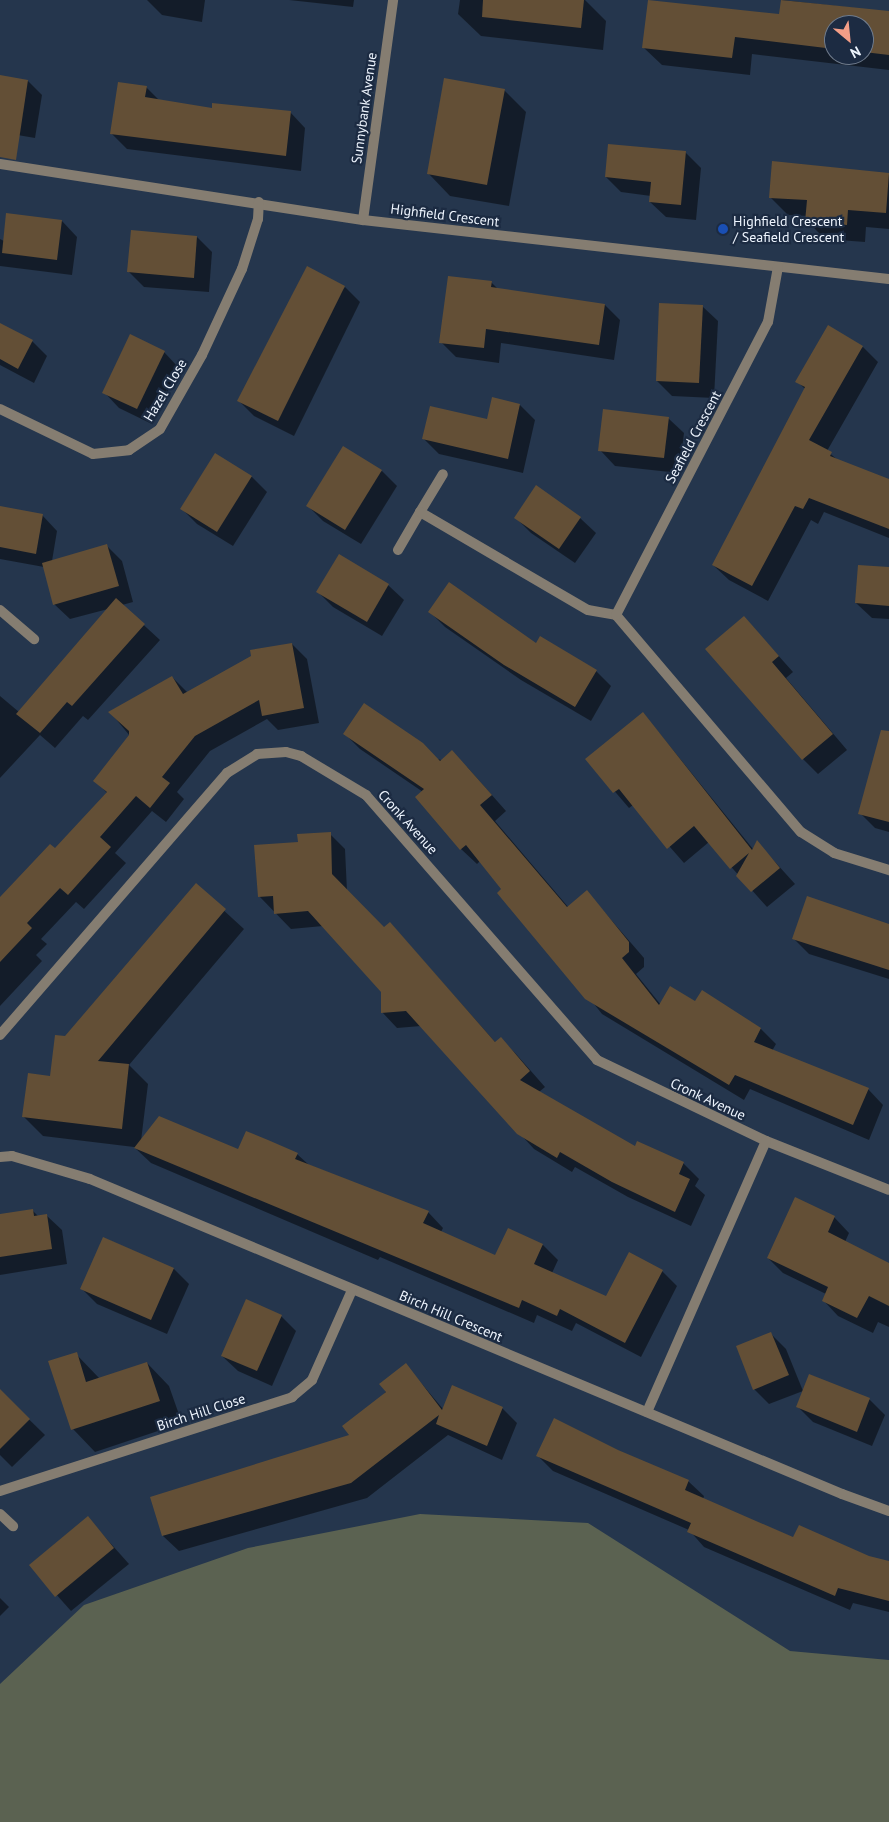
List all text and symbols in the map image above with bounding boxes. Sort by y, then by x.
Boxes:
north arrow [824,15,874,65]
text: N [847,42,864,62]
street label: Sunnybank Avenue [348,51,380,165]
street label: Highfield Crescent [390,200,500,230]
place label: Highfield Crescent / Seafield Crescent [733,213,844,246]
marker: Highfield Crescent / Seafield Crescent [717,223,729,235]
street label: Hazel Close [140,356,190,424]
street label: Seafield Crescent [662,388,724,486]
street label: Cronk Avenue [374,786,442,858]
street label: Cronk Avenue [667,1074,749,1124]
street label: Birch Hill Crescent [397,1287,505,1345]
street label: Birch Hill Close [155,1390,247,1434]

